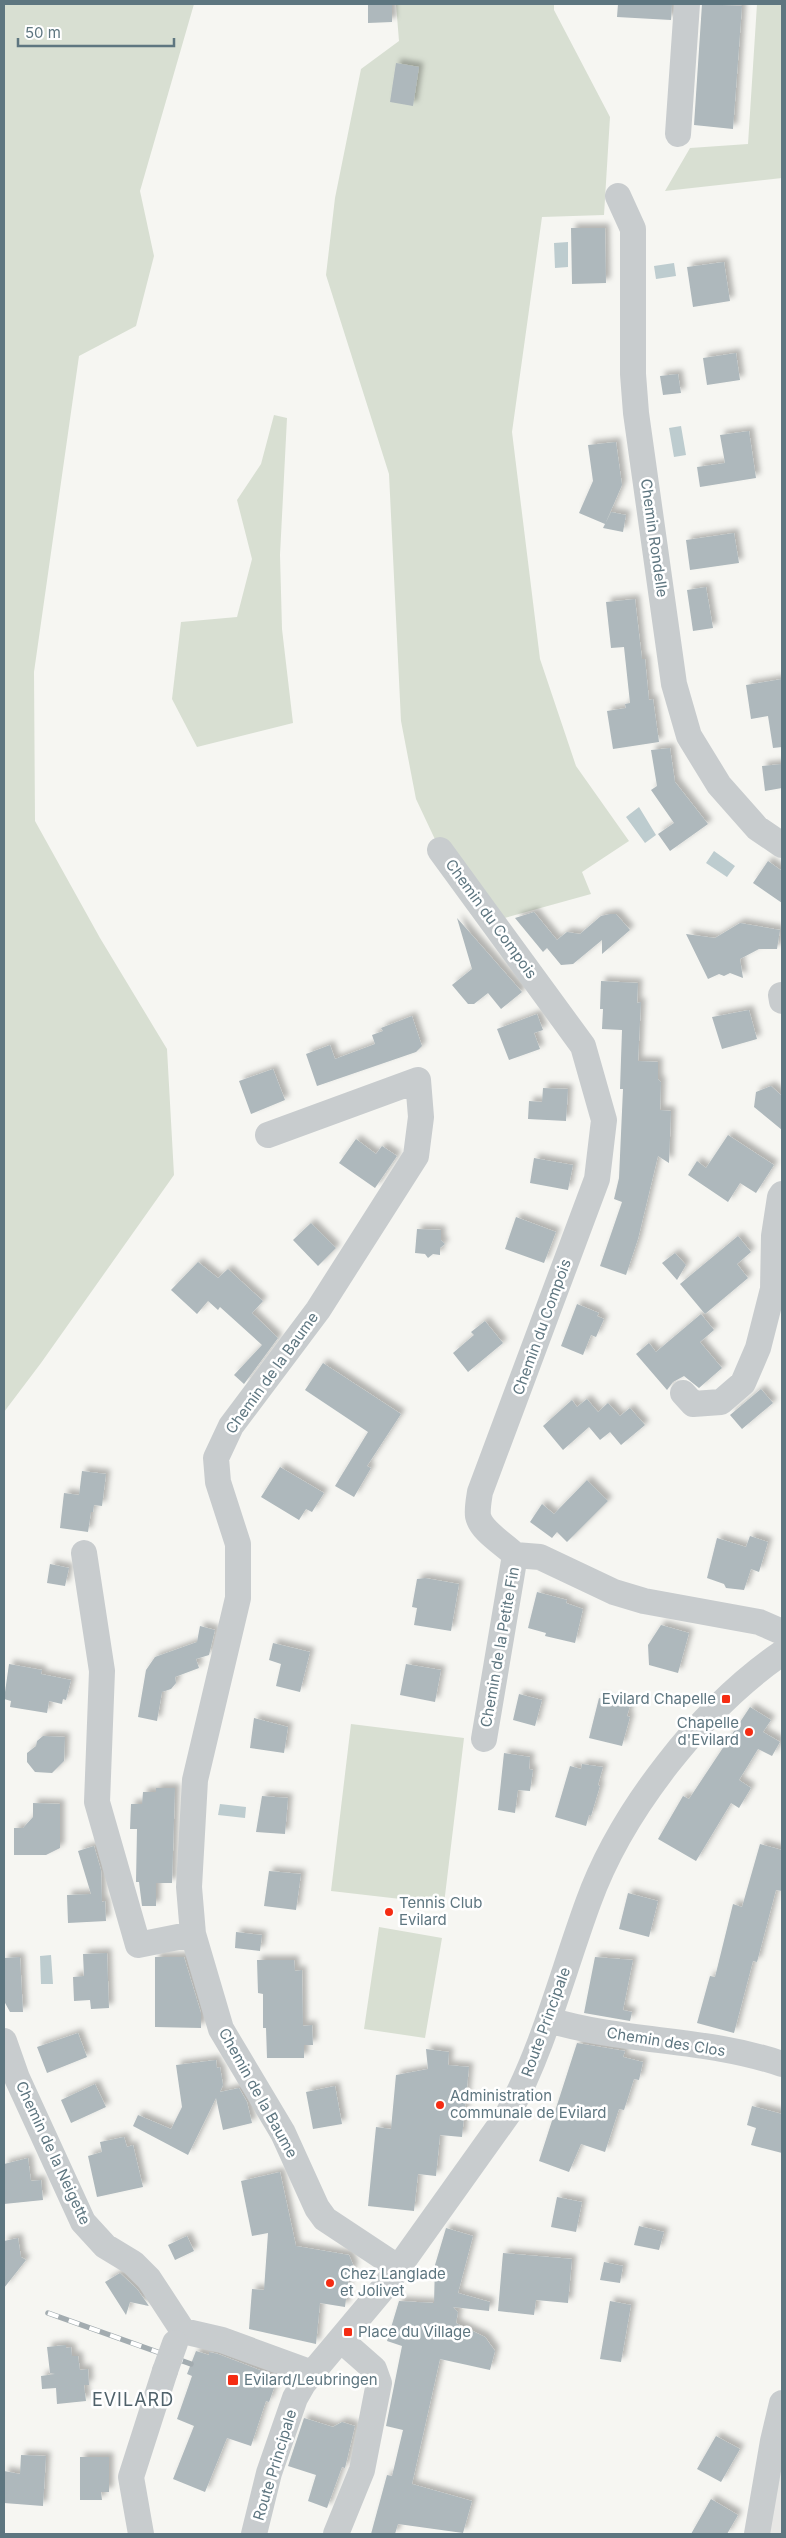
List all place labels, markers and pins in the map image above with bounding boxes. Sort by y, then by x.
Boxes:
place label: Evilard Chapelle [602,1689,716,1708]
marker: Evilard Chapelle [720,1693,732,1705]
place label: Chapelle d'Evilard [677,1713,739,1749]
marker: Chapelle d'Evilard [743,1726,755,1738]
place label: Tennis Club Evilard [399,1893,482,1929]
marker: Tennis Club Evilard [383,1906,395,1918]
place label: Administration communale de Evilard [450,2086,606,2122]
marker: Administration communale de Evilard [434,2099,446,2111]
place label: Chez Langlade et Jolivet [340,2264,446,2300]
marker: Chez Langlade et Jolivet [324,2277,336,2289]
place label: Place du Village [358,2322,471,2341]
marker: Place du Village [342,2326,354,2338]
place label: Evilard/Leubringen [244,2370,378,2389]
marker: Evilard/Leubringen [226,2373,240,2387]

